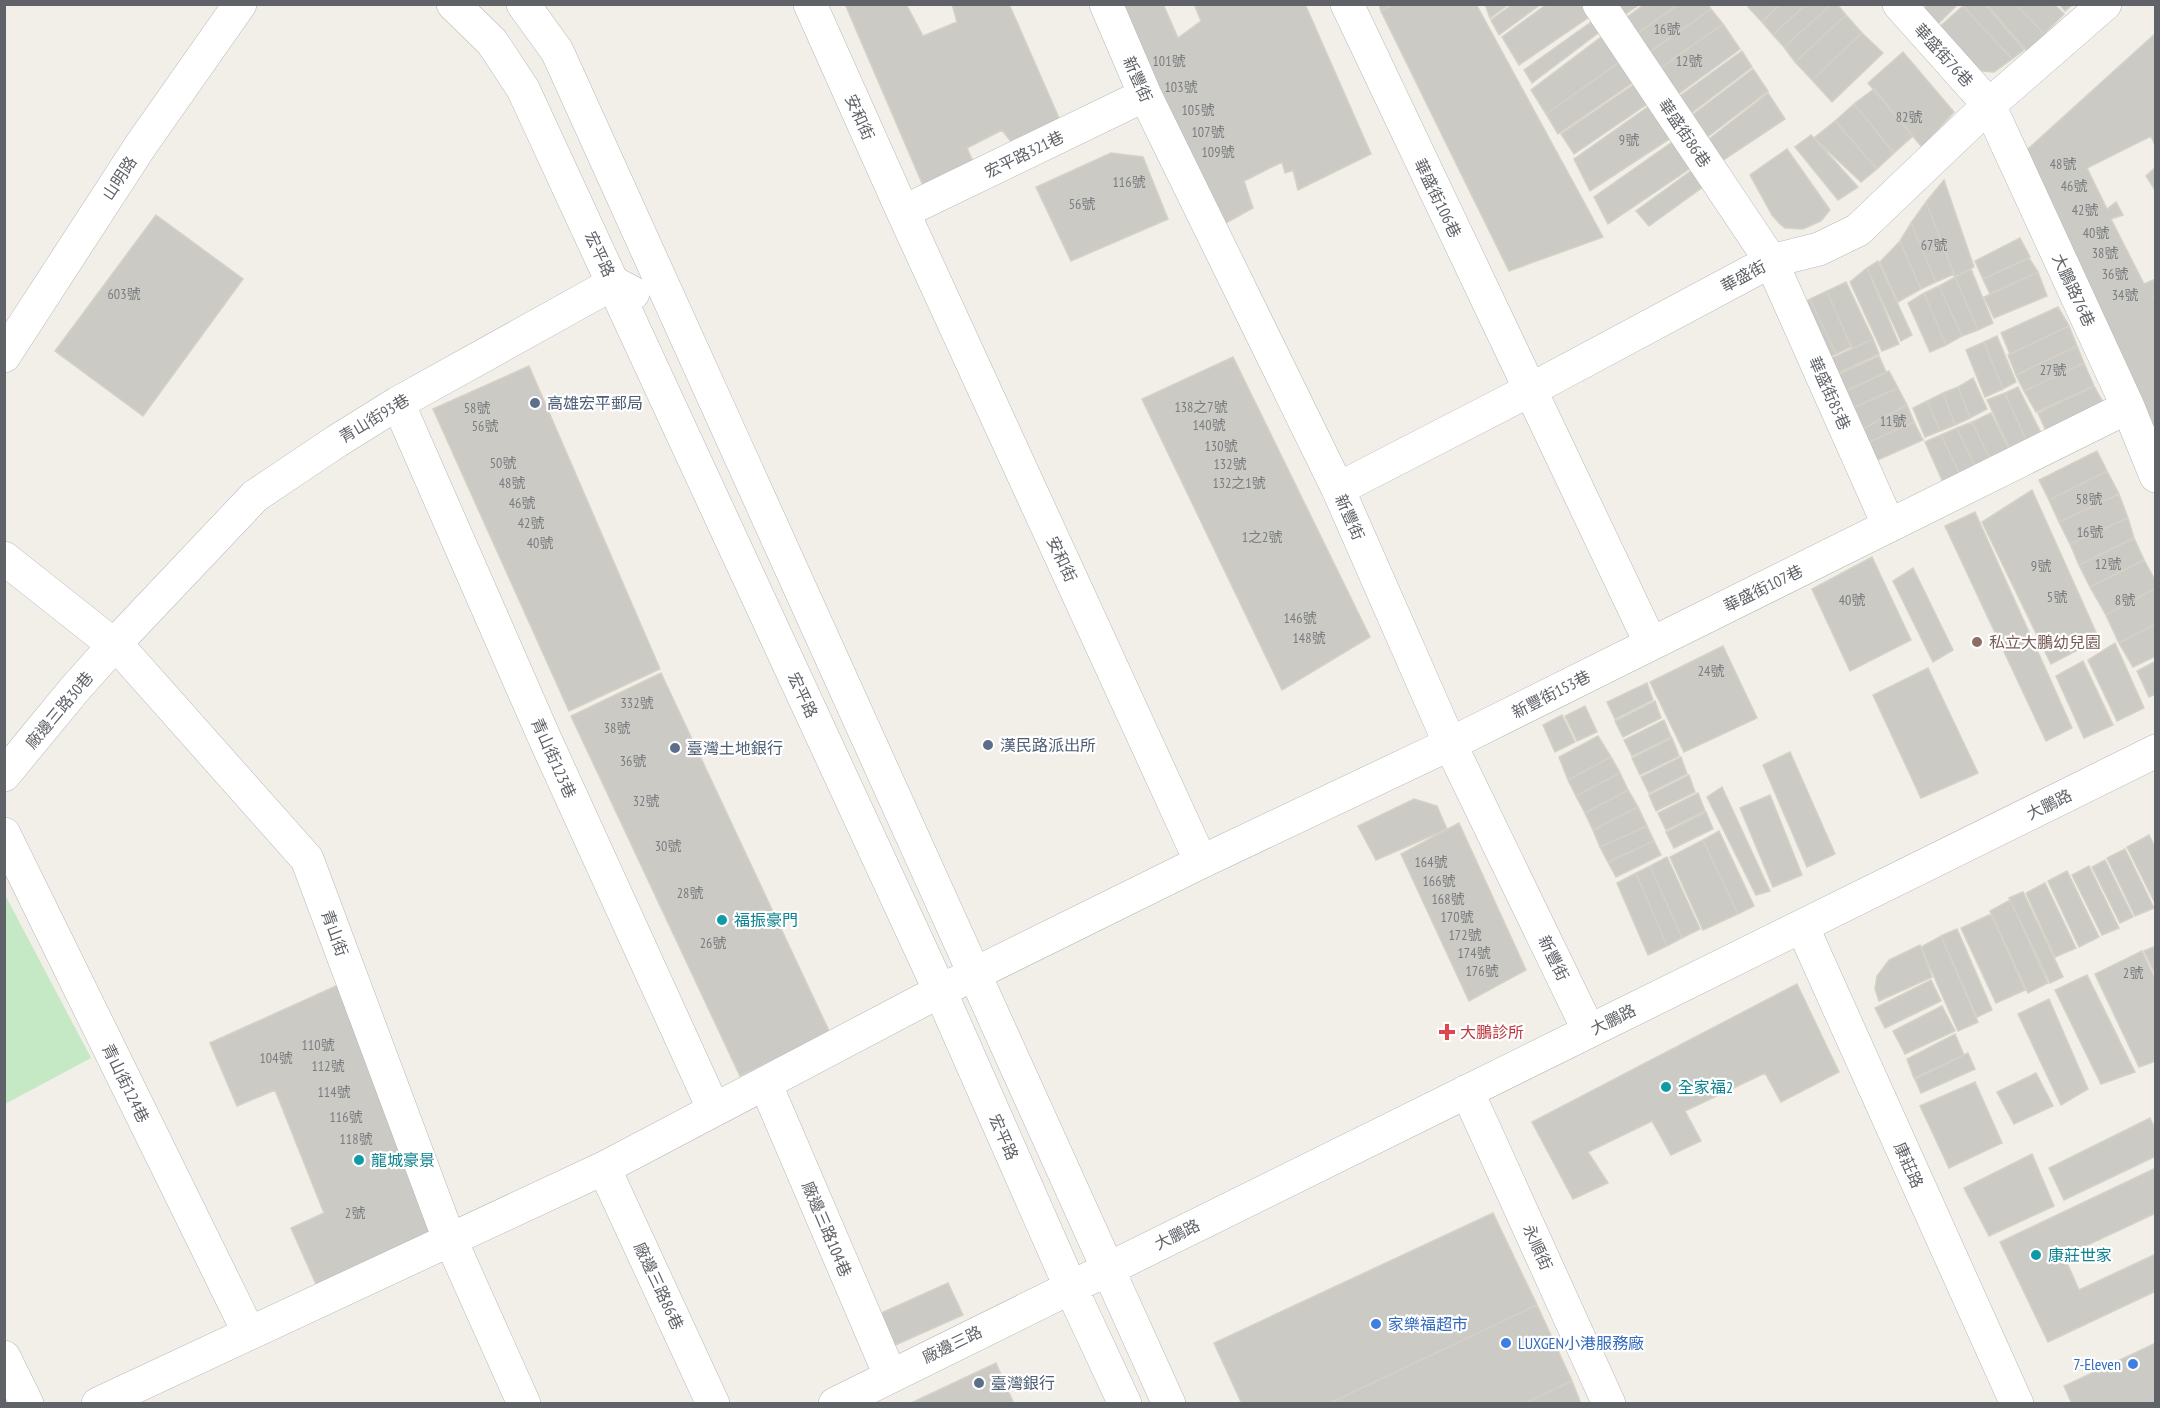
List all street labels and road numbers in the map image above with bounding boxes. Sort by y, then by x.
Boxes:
street label: 華盛街76巷 [1910,19,1978,91]
street label: 新豐街 [1119,53,1157,105]
street label: 安和街 [841,91,879,143]
street label: 華盛街86巷 [1655,95,1715,171]
street label: 宏平路321巷 [981,126,1067,182]
street label: 山明路 [98,152,140,204]
street label: 華盛街106巷 [1410,155,1466,241]
street label: 宏平路 [581,228,619,280]
street label: 大鵬路76巷 [2048,250,2100,330]
street label: 華盛街 [1717,256,1769,296]
street label: 華盛街85巷 [1805,353,1855,433]
street label: 青山街93巷 [335,389,413,447]
street label: 新豐街 [1331,491,1369,543]
street label: 安和街 [1043,533,1081,585]
street label: 華盛街107巷 [1720,560,1806,616]
street label: 新豐街153巷 [1508,666,1594,722]
street label: 廠邊三路30巷 [21,667,97,753]
street label: 宏平路 [784,669,822,721]
street label: 青山街123巷 [527,715,581,801]
street label: 大鵬路 [2023,784,2075,824]
street label: 青山街 [317,907,353,959]
street label: 新豐街 [1534,932,1574,984]
street label: 大鵬路 [1587,999,1639,1039]
street label: 青山街124巷 [98,1040,154,1126]
street label: 宏平路 [985,1111,1023,1163]
street label: 康莊路 [1890,1139,1928,1191]
street label: 廠邊三路104巷 [798,1178,856,1280]
street label: 大鵬路 [1151,1214,1203,1254]
street label: 永順街 [1519,1221,1557,1273]
street label: 廠邊三路86巷 [630,1239,688,1333]
street label: 廠邊三路 [919,1321,985,1367]

